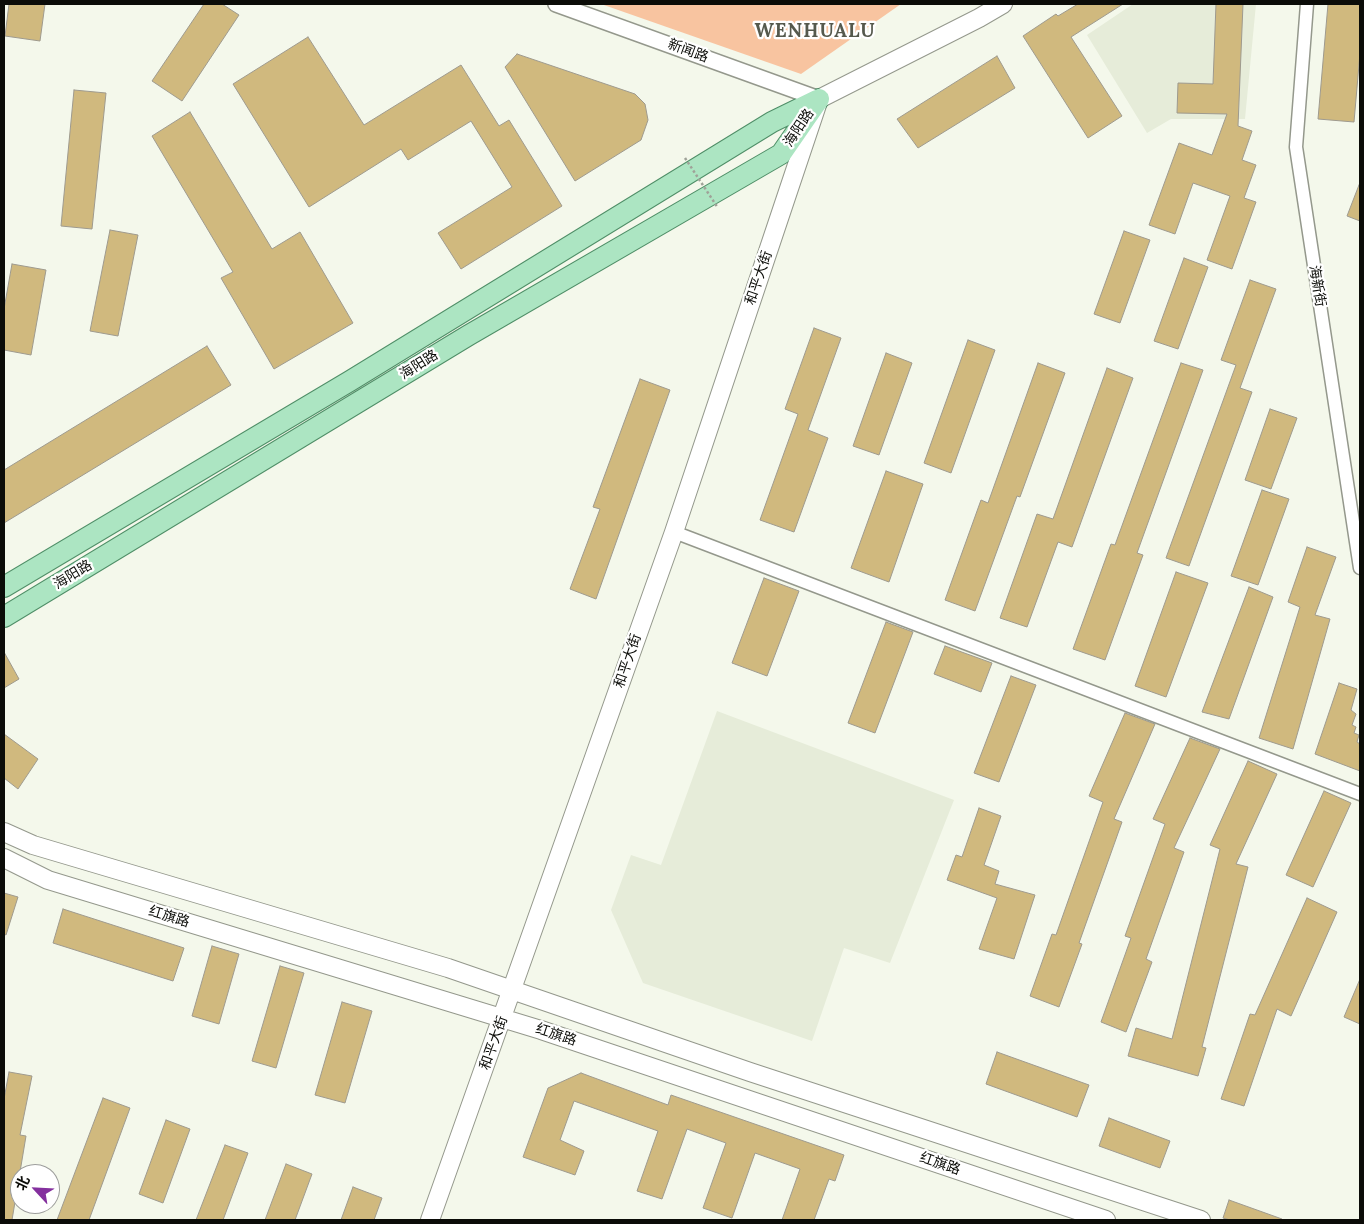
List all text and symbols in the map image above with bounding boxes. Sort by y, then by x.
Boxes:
district label: WENHUALU [753,21,877,43]
street label: 新闻路 [665,36,711,66]
street label: 海阳路 [780,106,818,150]
street label: 和平大街 [742,249,776,307]
street label: 海新街 [1305,264,1329,308]
street label: 海阳路 [397,347,441,383]
street label: 海阳路 [51,557,95,593]
street label: 和平大街 [611,632,645,690]
street label: 红旗路 [146,903,192,931]
street label: 和平大街 [477,1014,511,1072]
street label: 红旗路 [533,1021,579,1049]
street label: 红旗路 [917,1149,963,1179]
north arrow [10,1164,60,1214]
text: 北 [11,1173,33,1193]

